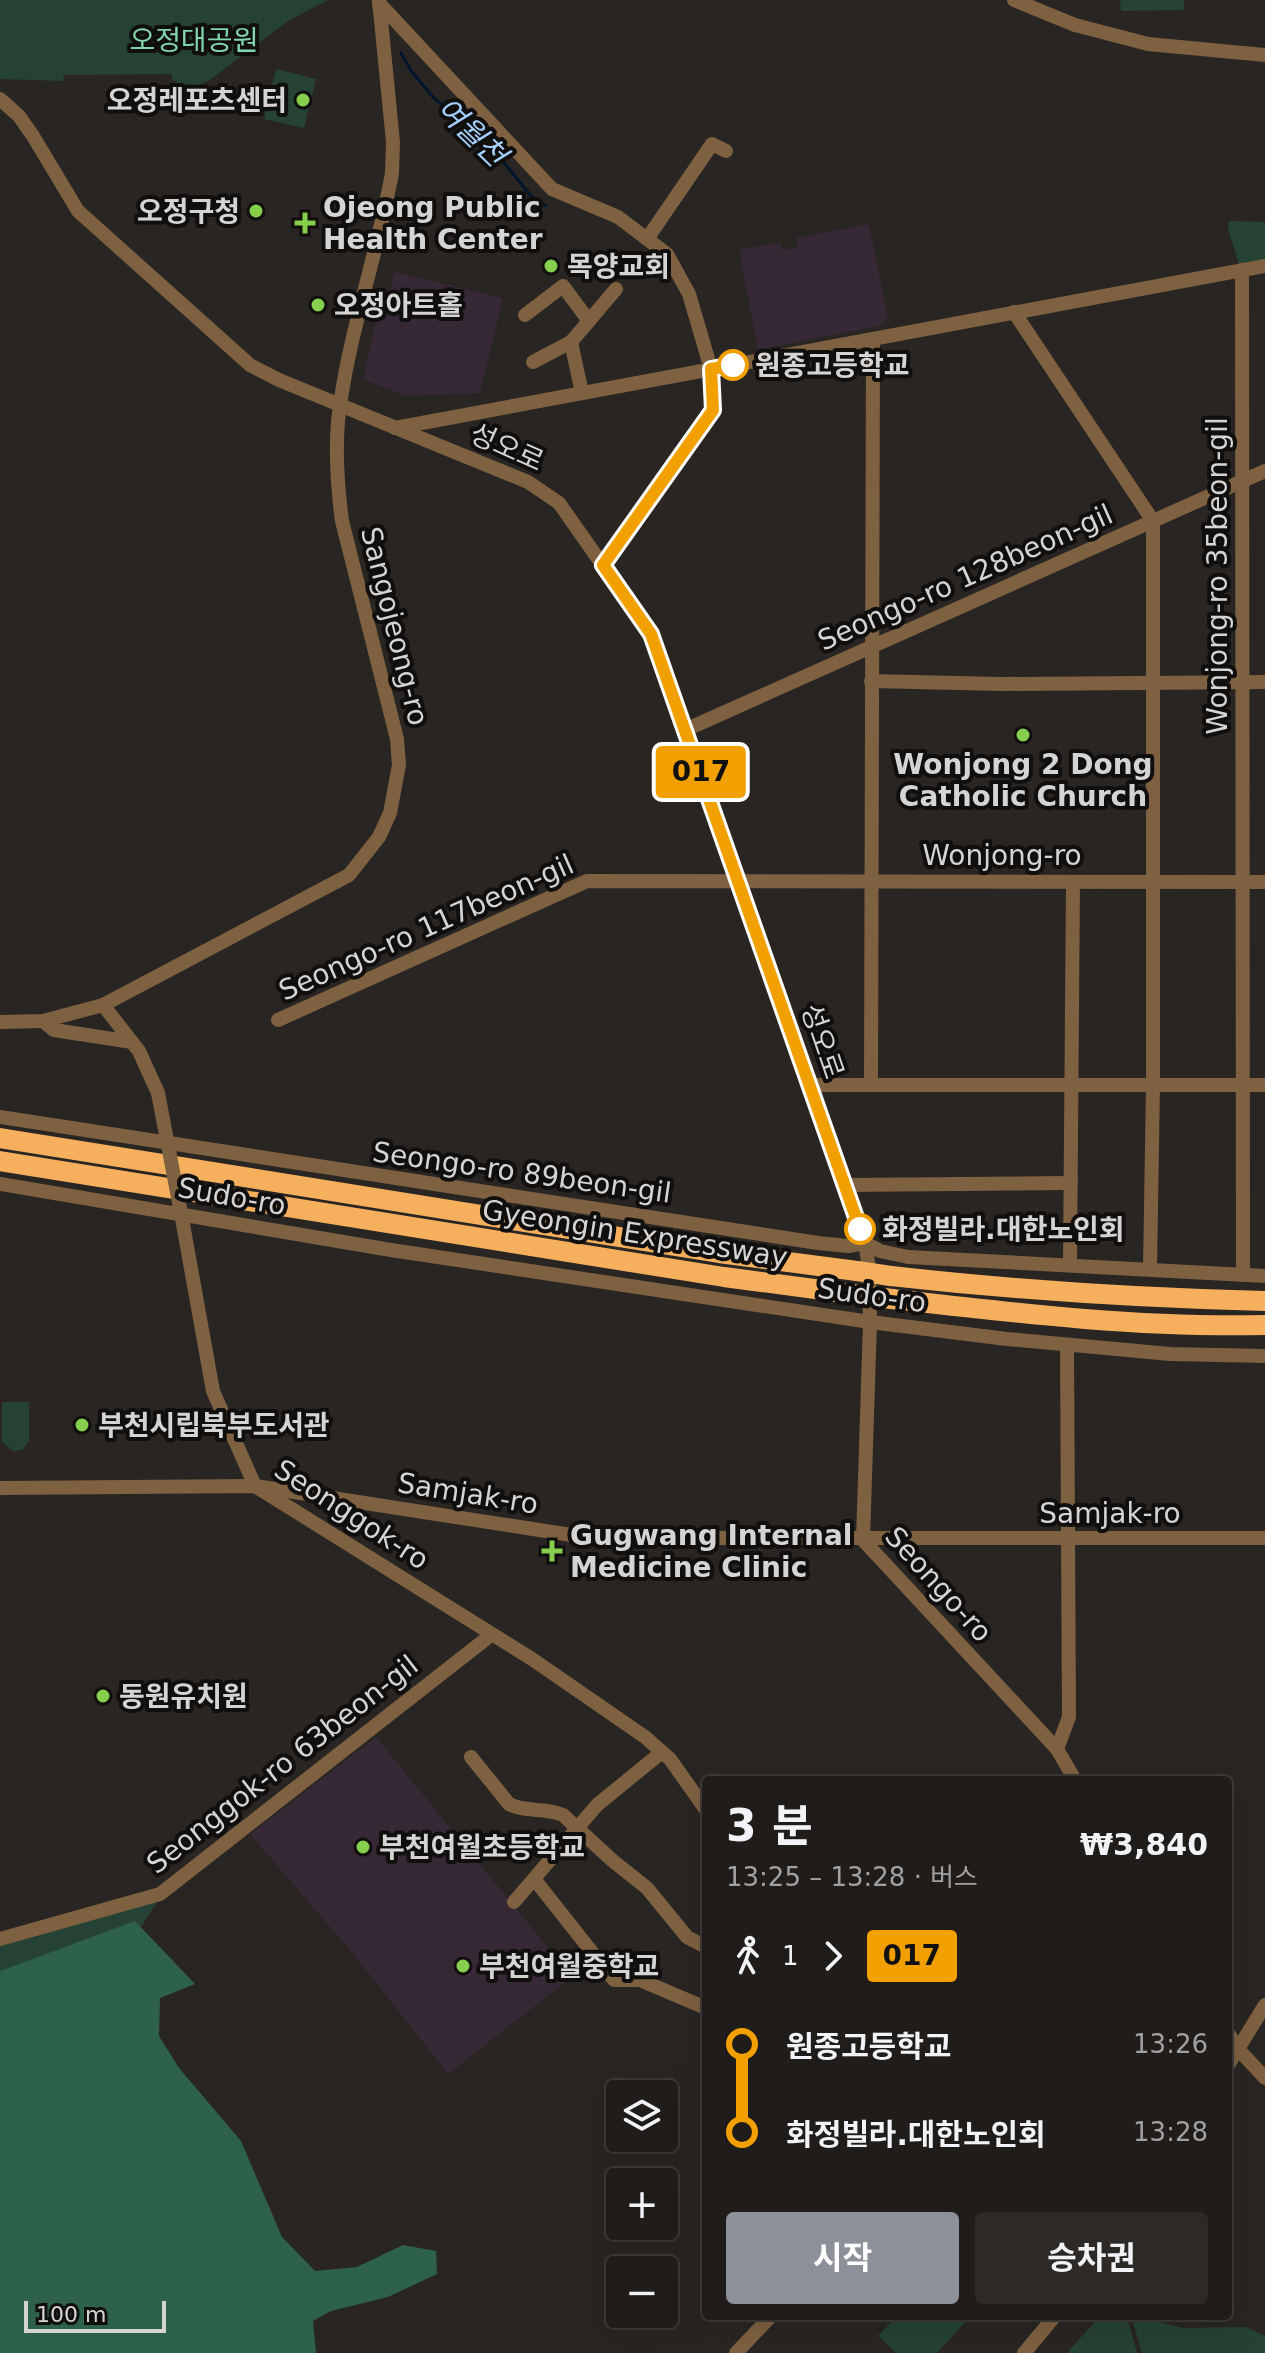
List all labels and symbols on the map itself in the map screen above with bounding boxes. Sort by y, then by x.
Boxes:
park label: 오정대공원 [130,24,258,57]
place label: 오정레포츠센터 [107,84,287,117]
water label: 여월천 [429,90,516,175]
marker: 오정레포츠센터 [294,91,312,109]
place label: Ojeong Public Health Center [323,191,543,256]
place label: 오정구청 [137,195,240,228]
marker: 오정구청 [247,202,265,220]
marker: Ojeong Public Health Center [294,212,316,234]
place label: 목양교회 [567,250,670,283]
marker: 목양교회 [542,257,560,275]
place label: 오정아트홀 [334,289,463,322]
marker: 오정아트홀 [309,296,327,314]
place label: 원종고등학교 [755,349,910,382]
marker: 원종고등학교 [718,350,748,380]
street label: 성오로 [465,417,549,478]
street label: Wonjong-ro 35beon-gil [1201,417,1234,735]
street label: Seongo-ro 128beon-gil [813,497,1118,657]
street label: Sangojeong-ro [354,523,435,729]
marker: Wonjong 2 Dong Catholic Church [1014,726,1032,744]
line badge: 017 [655,746,747,798]
place label: Wonjong 2 Dong Catholic Church [893,748,1153,813]
street label: Wonjong-ro [922,839,1082,872]
street label: Seongo-ro 117beon-gil [274,847,579,1007]
street label: 성오로 [794,999,851,1083]
street label: Seongo-ro 89beon-gil [370,1135,673,1210]
street label: Sudo-ro [175,1171,288,1222]
street label: Gyeongin Expressway [480,1193,790,1274]
place label: 화정빌라.대한노인회 [882,1213,1124,1246]
marker: 화정빌라.대한노인회 [845,1214,875,1244]
street label: Sudo-ro [816,1272,928,1319]
place label: 부천시립북부도서관 [98,1409,330,1442]
marker: 부천시립북부도서관 [73,1416,91,1434]
street label: Seonggok-ro [269,1452,435,1576]
street label: Samjak-ro [395,1466,540,1521]
street label: Samjak-ro [1039,1497,1181,1530]
place label: Gugwang Internal Medicine Clinic [570,1519,852,1584]
street label: Seongo-ro [878,1520,999,1649]
marker: Gugwang Internal Medicine Clinic [541,1540,563,1562]
street label: Seonggok-ro 63beon-gil [140,1648,424,1880]
place label: 동원유치원 [119,1680,248,1713]
marker: 동원유치원 [94,1687,112,1705]
place label: 부천여월초등학교 [379,1831,585,1864]
marker: 부천여월초등학교 [354,1838,372,1856]
place label: 부천여월중학교 [479,1950,659,1983]
marker: 부천여월중학교 [454,1957,472,1975]
scale bar [24,2297,166,2333]

